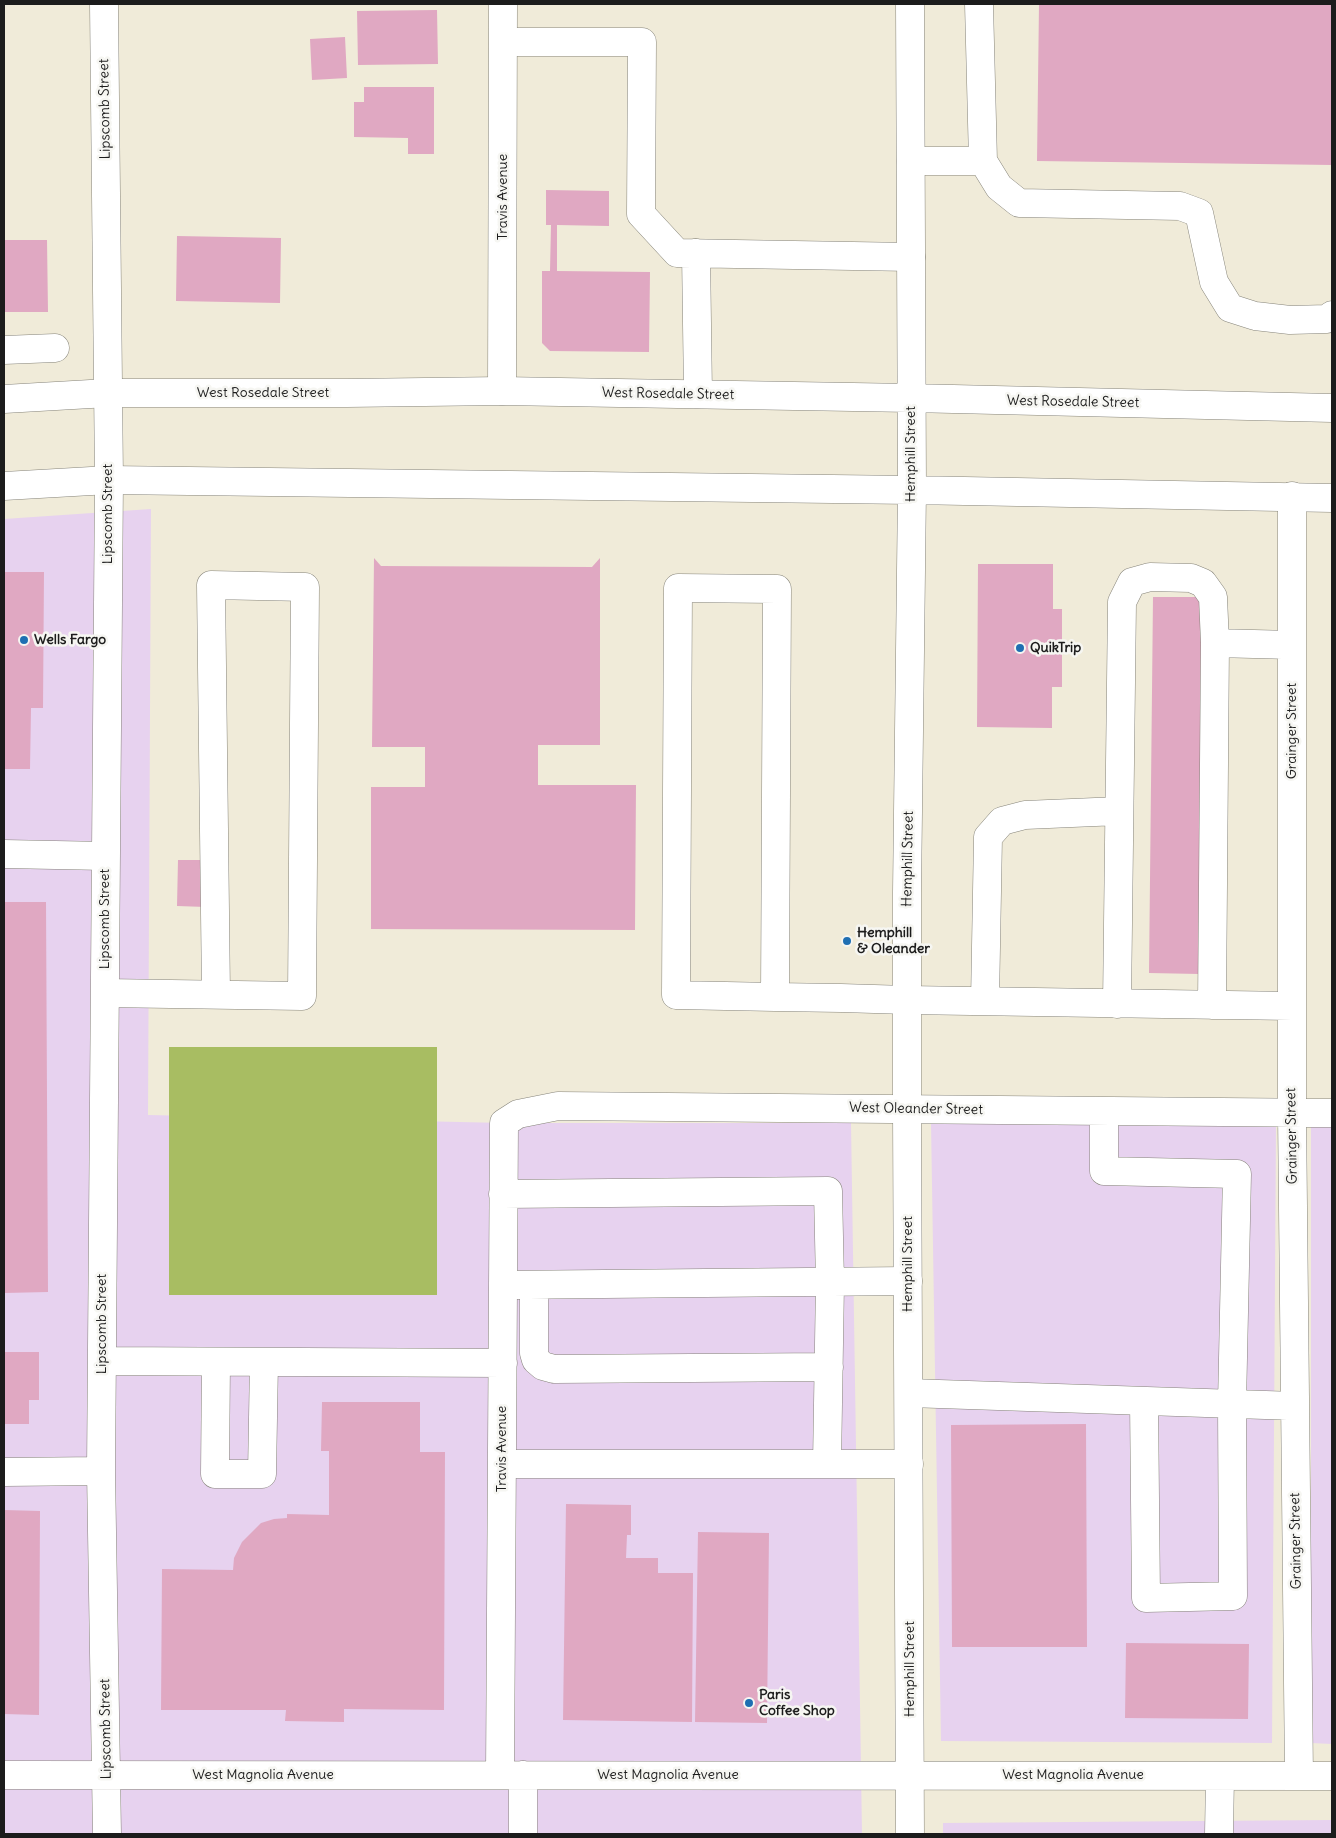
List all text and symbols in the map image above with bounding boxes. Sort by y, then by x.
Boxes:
street label: Lipscomb Street [96,59,114,159]
street label: Travis Avenue [495,154,511,240]
street label: West Rosedale Street [602,384,734,404]
street label: West Rosedale Street [197,385,329,401]
street label: West Rosedale Street [1007,392,1139,412]
street label: Hemphill Street [903,406,919,502]
street label: Lipscomb Street [100,464,116,564]
place label: Wells Fargo [34,632,106,648]
marker: Wells Fargo [18,634,30,646]
place label: QuikTrip [1030,640,1081,656]
marker: QuikTrip [1014,642,1026,654]
street label: Grainger Street [1284,683,1300,779]
street label: Hemphill Street [899,811,917,907]
street label: Lipscomb Street [97,869,113,969]
place label: Hemphill & Oleander [857,925,930,958]
marker: Hemphill & Oleander [841,935,853,947]
street label: Grainger Street [1283,1088,1301,1184]
street label: West Oleander Street [849,1099,983,1119]
street label: Hemphill Street [900,1216,916,1312]
street label: Lipscomb Street [94,1274,110,1374]
street label: Travis Avenue [494,1406,510,1492]
street label: Grainger Street [1287,1493,1305,1589]
street label: Hemphill Street [902,1621,918,1717]
street label: Lipscomb Street [97,1679,115,1779]
place label: Paris Coffee Shop [759,1687,835,1720]
marker: Paris Coffee Shop [743,1697,755,1709]
street label: West Magnolia Avenue [192,1767,334,1783]
street label: West Magnolia Avenue [597,1767,739,1783]
street label: West Magnolia Avenue [1002,1767,1144,1783]

